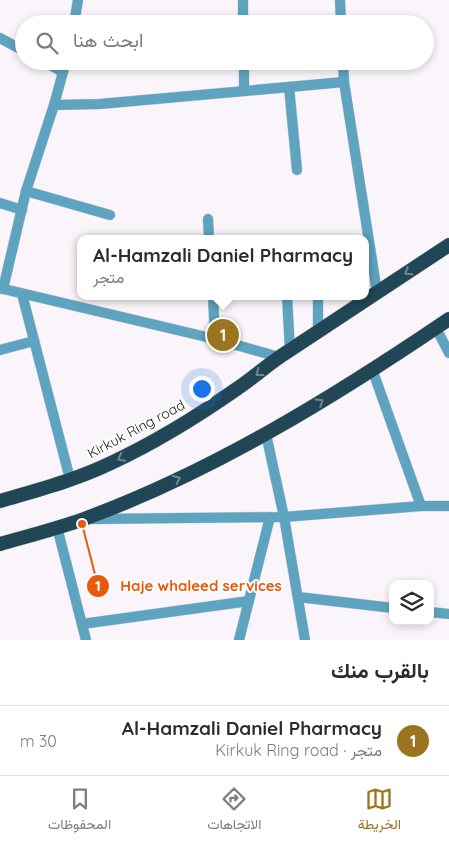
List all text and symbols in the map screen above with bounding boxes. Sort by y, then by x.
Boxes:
search box [15,15,434,70]
text: ابحث هنا [73,28,143,52]
icon: search [33,29,61,57]
popup [77,235,369,300]
text: Al-Hamzali Daniel Pharmacy [93,243,353,267]
one-way arrow [404,266,414,275]
text: متجر [93,267,124,287]
pin: 1 [207,316,239,354]
one-way arrow [256,367,265,375]
your location [189,376,215,402]
street label: Kirkuk Ring road [84,396,188,462]
one-way arrow [315,399,324,409]
one-way arrow [117,452,126,462]
one-way arrow [172,474,181,485]
callout: Haje whaleed services [86,571,292,601]
text: 1 [95,576,101,595]
text: Haje whaleed services [120,576,282,595]
map controls [389,580,434,625]
button: layers [389,580,434,625]
text: بالقرب منك [331,657,429,683]
text: Al-Hamzali Daniel Pharmacy [122,716,382,740]
text: 30 m [20,731,57,751]
text: 1 [410,731,416,751]
text: متجر · Kirkuk Ring road [215,740,382,760]
tab: المحفوظات [48,785,111,837]
tab: الاتجاهات [207,785,262,837]
tab: الخريطة [358,785,401,837]

